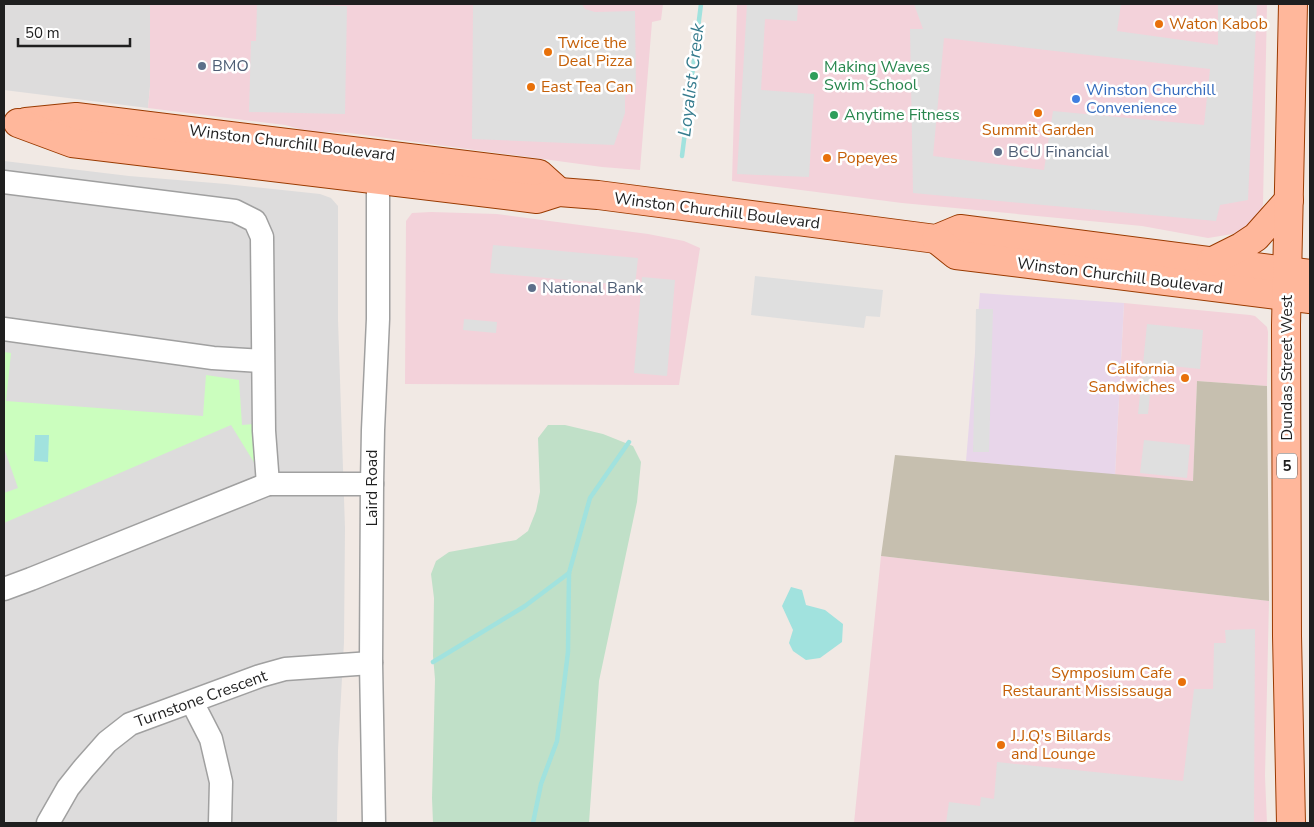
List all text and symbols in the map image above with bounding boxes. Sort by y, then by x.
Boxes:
place label: Waton Kabob [1169,13,1268,35]
scale bar [18,15,130,47]
marker: Waton Kabob [1153,18,1165,30]
water label: Loyalist Creek [672,21,710,138]
text: 50 m [25,23,60,43]
place label: Twice the Deal Pizza [558,32,633,72]
marker: Twice the Deal Pizza [542,46,554,58]
place label: BMO [212,55,249,77]
place label: Making Waves Swim School [824,56,930,96]
marker: BMO [196,60,208,72]
marker: Making Waves Swim School [808,70,820,82]
place label: East Tea Can [541,76,634,98]
place label: Winston Churchill Convenience [1086,79,1216,119]
marker: East Tea Can [525,81,537,93]
marker: Winston Churchill Convenience [1070,93,1082,105]
place label: Anytime Fitness [844,104,960,126]
marker: Summit Garden [1032,107,1044,119]
marker: Anytime Fitness [828,109,840,121]
street label: Winston Churchill Boulevard [188,119,396,167]
place label: Summit Garden [982,119,1094,141]
place label: BCU Financial [1008,141,1109,163]
marker: BCU Financial [992,146,1004,158]
place label: Popeyes [837,147,898,169]
marker: Popeyes [821,152,833,164]
street label: Winston Churchill Boulevard [613,187,821,235]
street label: Winston Churchill Boulevard [1016,252,1224,300]
place label: National Bank [542,277,644,299]
marker: National Bank [526,282,538,294]
street label: Dundas Street West [1276,295,1298,441]
place label: California Sandwiches [1088,358,1175,398]
marker: California Sandwiches [1179,372,1191,384]
street label: Laird Road [361,449,383,527]
road number: 5 [1277,454,1297,478]
place label: Symposium Cafe Restaurant Mississauga [1002,662,1172,702]
street label: Turnstone Crescent [132,665,270,733]
marker: Symposium Cafe Restaurant Mississauga [1176,676,1188,688]
place label: J.J.Q's Billards and Lounge [1010,725,1111,765]
marker: J.J.Q's Billards and Lounge [995,739,1007,751]

